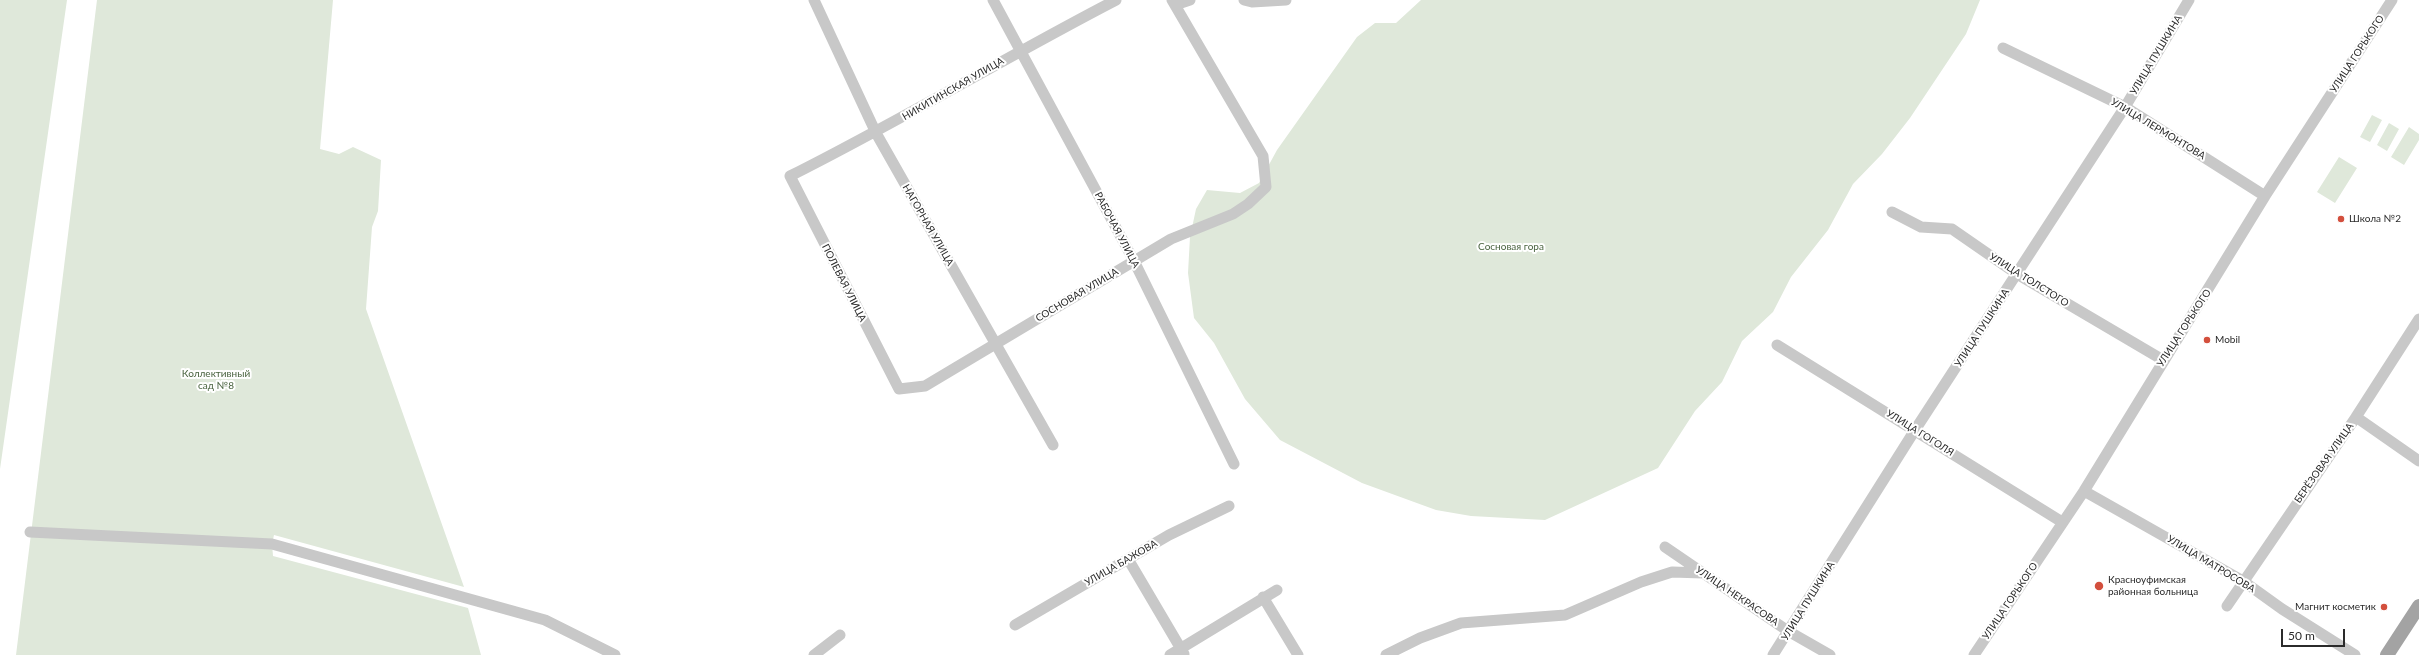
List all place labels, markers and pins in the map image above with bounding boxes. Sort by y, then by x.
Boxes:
place label: Школа №2 [2349,213,2401,225]
marker: Школа №2 [2336,214,2346,224]
place label: Mobil [2215,334,2240,346]
marker: Mobil [2202,335,2212,345]
place label: Красноуфимская районная больница [2108,574,2198,598]
marker: Красноуфимская районная больница [2093,580,2105,592]
place label: Магнит косметик [2295,601,2376,613]
marker: Магнит косметик [2379,602,2389,612]

